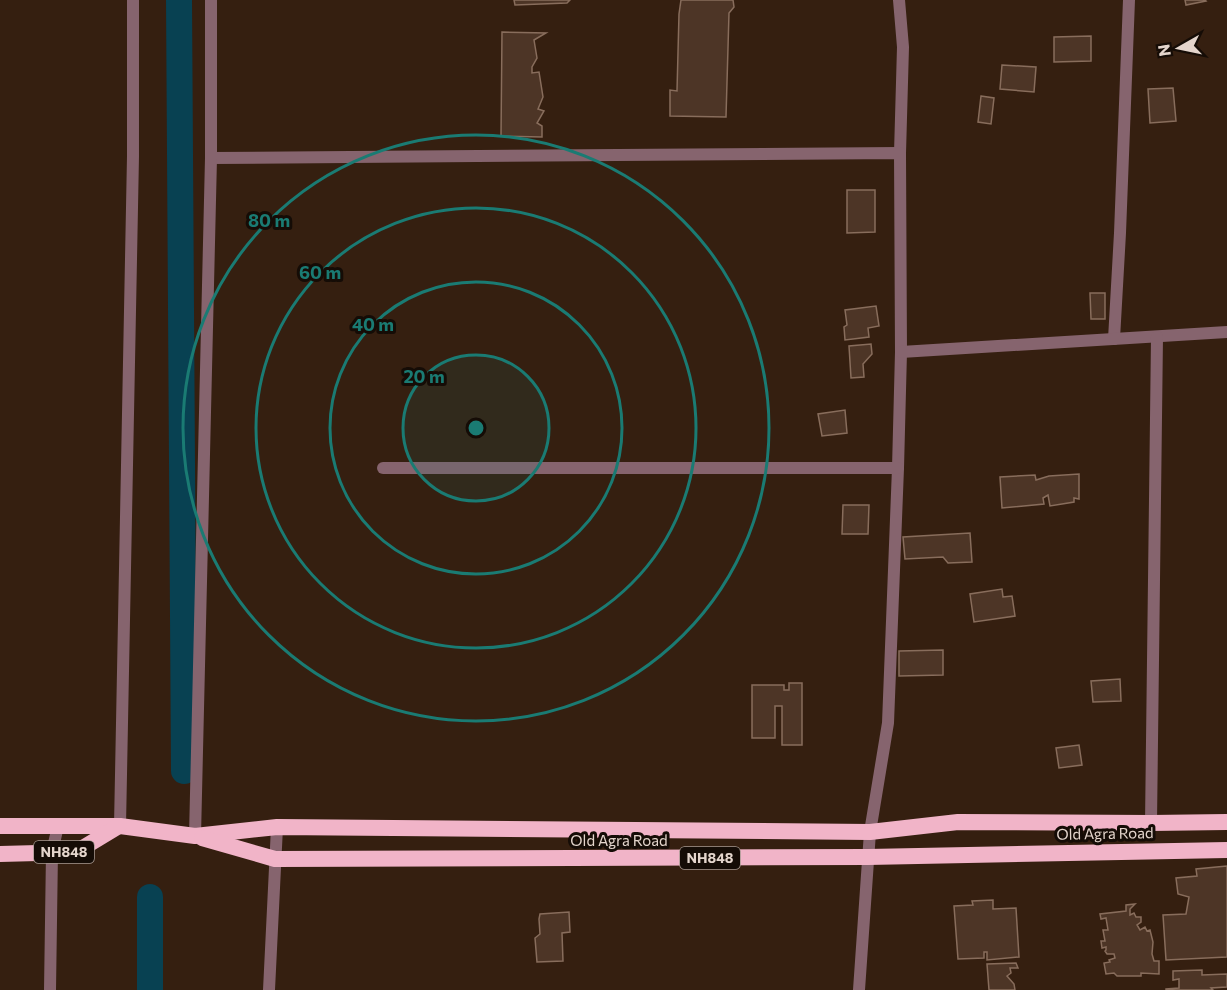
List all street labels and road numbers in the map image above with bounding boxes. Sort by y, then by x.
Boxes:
street label: Old Agra Road [1056,823,1154,843]
street label: Old Agra Road [570,831,668,849]
road number: NH848 [34,841,94,863]
road number: NH848 [680,847,740,869]

